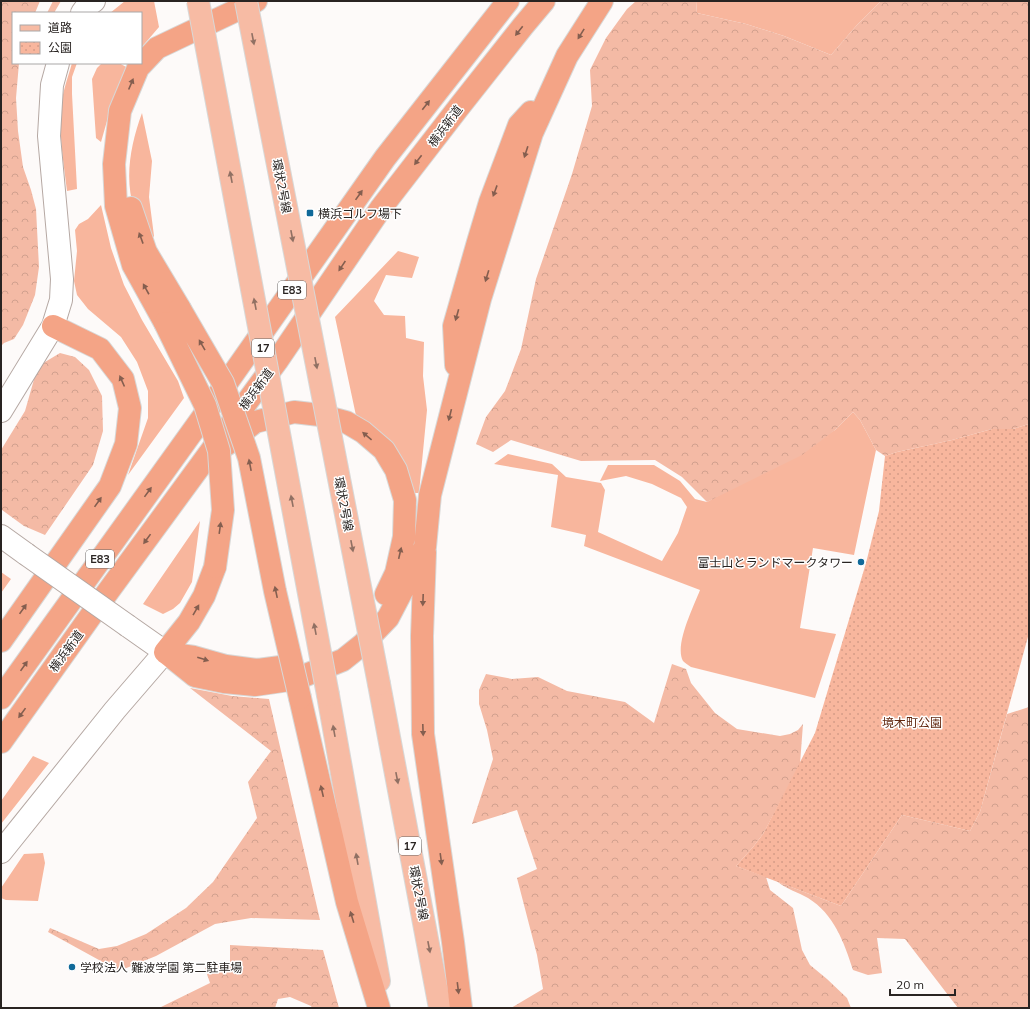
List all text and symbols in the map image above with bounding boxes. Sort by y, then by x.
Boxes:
legend [12,12,142,64]
text: 道路 [48,20,72,35]
one-way arrow [515,25,523,36]
one-way arrow [577,29,585,39]
one-way arrow [251,33,257,45]
text: 公園 [48,40,72,55]
one-way arrow [129,77,135,89]
one-way arrow [422,100,431,111]
street label: 横浜新道 [425,102,465,150]
one-way arrow [523,146,529,158]
one-way arrow [414,155,422,166]
street label: 環状2号線 [269,157,295,215]
one-way arrow [228,170,234,183]
one-way arrow [491,185,497,197]
one-way arrow [355,190,363,200]
place label: 横浜ゴルフ場下 [318,206,402,221]
marker: 横浜ゴルフ場下 [305,208,315,218]
one-way arrow [289,229,295,242]
one-way arrow [138,232,144,244]
one-way arrow [338,261,346,271]
one-way arrow [484,270,490,282]
road number: E83 [278,281,306,299]
one-way arrow [143,283,149,295]
one-way arrow [252,298,258,311]
one-way arrow [454,310,460,322]
one-way arrow [198,339,205,351]
road number: 17 [252,339,274,357]
one-way arrow [314,357,320,369]
street label: 横浜新道 [236,365,276,413]
one-way arrow [119,375,125,386]
one-way arrow [447,409,453,421]
one-way arrow [362,431,373,440]
one-way arrow [247,459,253,471]
street label: 環状2号線 [331,475,357,533]
one-way arrow [144,487,152,498]
one-way arrow [288,495,294,507]
one-way arrow [94,497,102,508]
one-way arrow [217,522,223,534]
one-way arrow [142,534,151,545]
one-way arrow [349,540,355,552]
one-way arrow [398,547,404,559]
road number: E83 [86,550,114,568]
place label: 富士山とランドマークタワー [697,555,853,570]
marker: 富士山とランドマークタワー [856,557,866,567]
one-way arrow [272,586,278,598]
one-way arrow [420,594,426,607]
one-way arrow [19,603,27,614]
one-way arrow [193,604,200,616]
one-way arrow [312,623,318,635]
street label: 横浜新道 [46,627,86,675]
one-way arrow [198,656,210,662]
one-way arrow [20,661,28,671]
one-way arrow [18,708,26,718]
park label: 境木町公園 [882,715,942,730]
one-way arrow [420,724,427,736]
one-way arrow [331,725,337,737]
one-way arrow [394,771,400,784]
one-way arrow [318,784,324,797]
road number: 17 [399,837,421,855]
one-way arrow [354,853,360,865]
one-way arrow [438,853,444,865]
street label: 環状2号線 [406,864,432,922]
one-way arrow [349,911,355,923]
one-way arrow [426,940,432,953]
place label: 学校法人 難波学園 第二駐車場 [80,960,242,975]
marker: 学校法人 難波学園 第二駐車場 [67,962,77,972]
scale bar [890,971,955,997]
text: 20 m [896,977,924,992]
one-way arrow [455,981,462,994]

